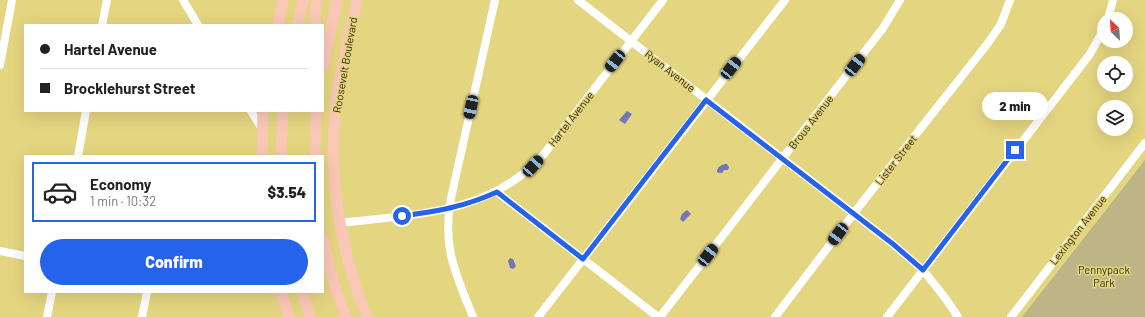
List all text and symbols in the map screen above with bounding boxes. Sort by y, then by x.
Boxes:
north arrow [1097,12,1133,48]
map controls [1097,12,1133,136]
street label: Roosevelt Boulevard [330,16,359,114]
text: Hartel Avenue [64,40,157,58]
street label: Ryan Avenue [643,47,698,94]
car [603,48,627,74]
car [843,52,867,78]
car [719,55,743,81]
button: locate [1097,56,1133,92]
text: Brocklehurst Street [64,79,195,97]
street label: Hartel Avenue [545,88,596,149]
street label: Brous Avenue [785,92,836,151]
callout: 2 min [982,92,1048,120]
car [463,94,479,120]
text: 2 min [999,98,1031,114]
button: layers [1097,100,1133,136]
street label: Lister Street [872,132,919,187]
route end [1006,141,1024,159]
car [521,153,545,179]
icon: car [42,174,78,210]
text: Economy [90,175,151,193]
text: $3.54 [268,183,306,201]
street label: Lexington Avenue [1046,192,1109,267]
text: 1 min · 10:32 [90,193,156,209]
route start [393,207,411,225]
car [826,221,850,247]
button: Confirm [40,239,308,285]
car [696,242,720,268]
park label: Pennypack Park [1078,263,1130,289]

